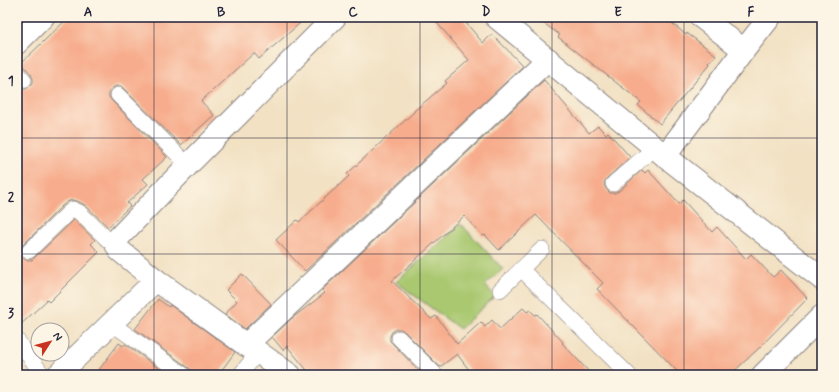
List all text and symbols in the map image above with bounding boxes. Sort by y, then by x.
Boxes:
text: A [84,4,92,21]
text: B [217,4,226,21]
text: C [348,4,358,21]
text: D [482,4,491,21]
text: E [614,4,622,21]
text: F [748,4,755,21]
text: 1 [8,73,14,90]
text: 2 [8,189,15,206]
text: 3 [8,305,14,322]
north arrow [30,322,70,362]
text: N [49,330,65,344]

